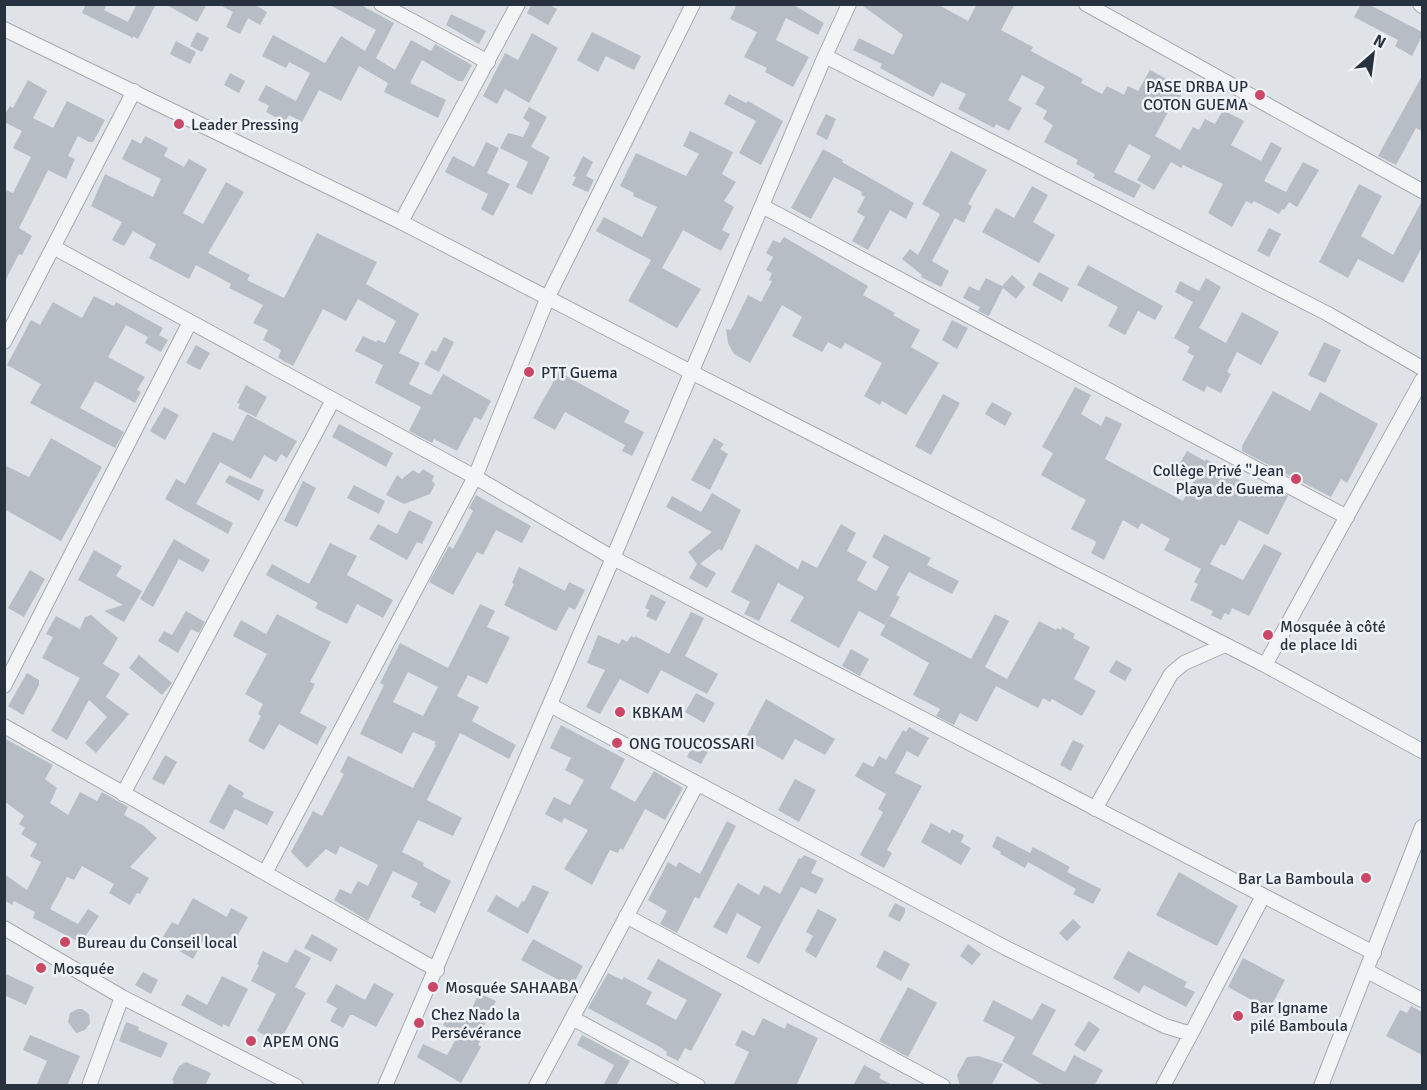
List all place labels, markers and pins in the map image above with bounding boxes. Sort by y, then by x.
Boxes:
place label: PASE DRBA UP COTON GUEMA [1143,77,1248,115]
marker: PASE DRBA UP COTON GUEMA [1253,88,1267,102]
place label: Leader Pressing [191,115,299,135]
marker: Leader Pressing [172,117,186,131]
place label: PTT Guema [541,363,618,383]
marker: PTT Guema [522,365,536,379]
place label: Collège Privé ''Jean Playa de Guema [1153,461,1284,499]
marker: Collège Privé ''Jean Playa de Guema [1289,472,1303,486]
place label: Mosquée à côté de place Idi [1280,617,1386,655]
marker: Mosquée à côté de place Idi [1261,628,1275,642]
place label: KBKAM [632,703,683,723]
marker: KBKAM [613,705,627,719]
place label: ONG TOUCOSSARI [629,734,755,754]
marker: ONG TOUCOSSARI [610,736,624,750]
place label: Bar La Bamboula [1238,869,1354,889]
marker: Bar La Bamboula [1359,871,1373,885]
place label: Bureau du Conseil local [77,933,238,953]
marker: Bureau du Conseil local [58,935,72,949]
place label: Mosquée [53,959,114,979]
marker: Mosquée [34,961,48,975]
place label: Mosquée SAHAABA [445,978,579,998]
marker: Mosquée SAHAABA [426,980,440,994]
place label: Bar Igname pilé Bamboula [1250,998,1348,1036]
place label: Chez Nado la Persévérance [431,1005,522,1043]
marker: Bar Igname pilé Bamboula [1231,1009,1245,1023]
marker: Chez Nado la Persévérance [412,1016,426,1030]
place label: APEM ONG [263,1032,339,1052]
marker: APEM ONG [244,1034,258,1048]

